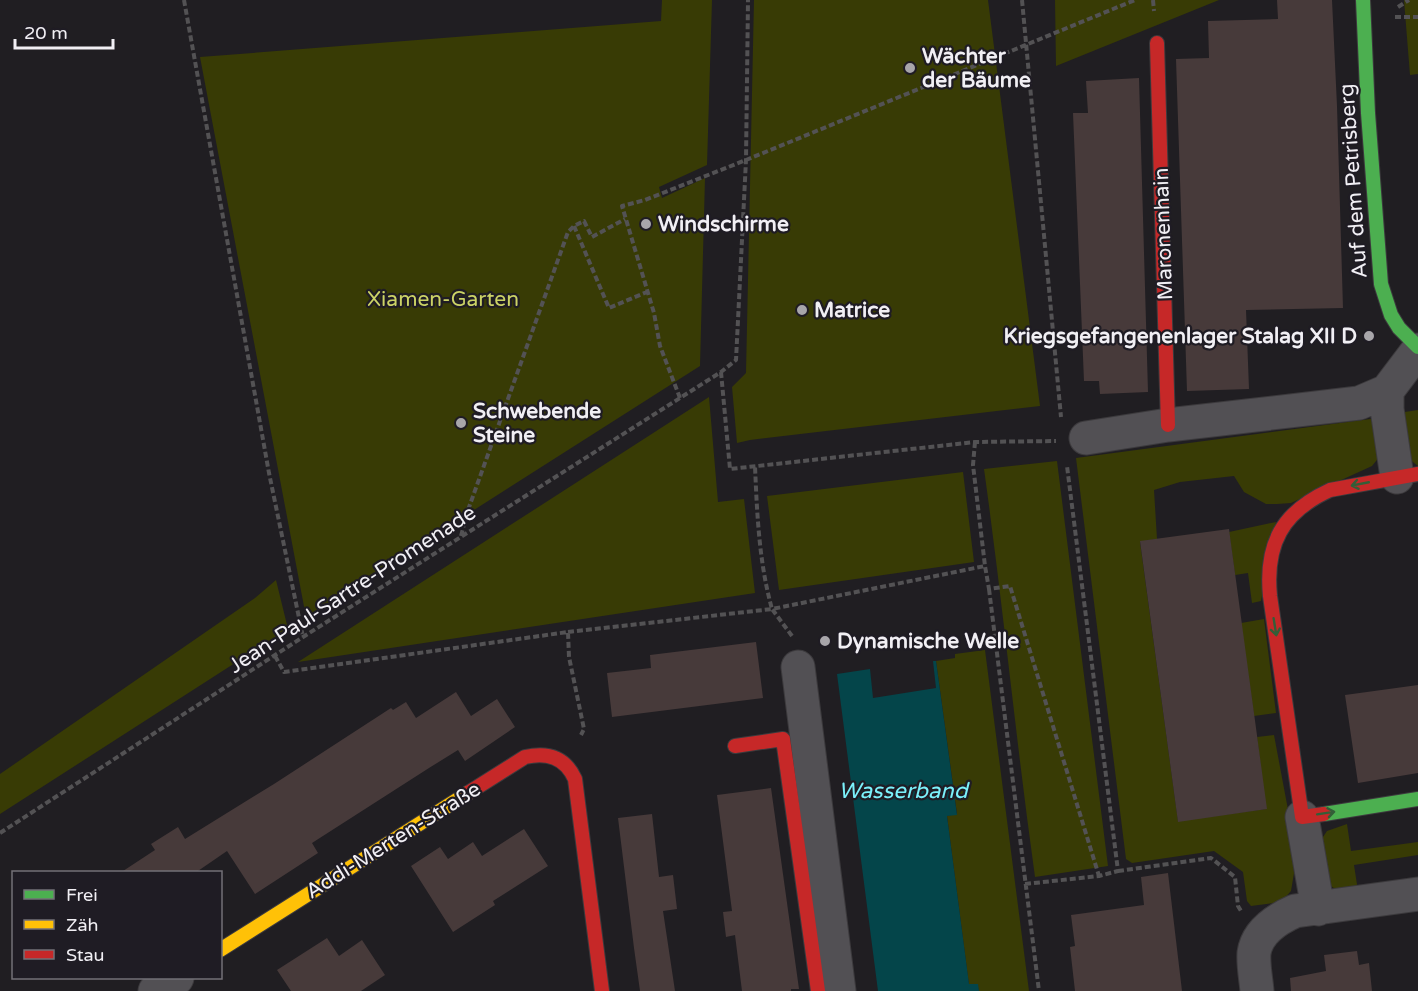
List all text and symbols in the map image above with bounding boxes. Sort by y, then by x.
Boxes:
scale bar [15,12,112,50]
text: 20 m [24,22,68,44]
place label: Wächter der Bäume [922,44,1031,93]
marker: Wächter der Bäume [903,61,917,75]
street label: Auf dem Petrisberg [1334,83,1373,279]
street label: Maronenhain [1149,167,1178,301]
place label: Windschirme [658,212,789,237]
marker: Windschirme [639,217,653,231]
park label: Xiamen-Garten [367,287,519,312]
place label: Matrice [814,298,890,323]
marker: Matrice [795,303,809,317]
place label: Kriegsgefangenenlager Stalag XII D [1003,324,1357,349]
marker: Kriegsgefangenenlager Stalag XII D [1362,329,1376,343]
place label: Schwebende Steine [473,399,601,448]
marker: Schwebende Steine [454,416,468,430]
one-way arrow [1351,479,1371,490]
street label: Jean-Paul-Sartre-Promenade [224,500,481,679]
one-way arrow [1269,616,1280,636]
place label: Dynamische Welle [837,629,1019,654]
marker: Dynamische Welle [818,634,832,648]
street label: Addi-Merten-Straße [301,776,485,904]
water label: Wasserband [838,778,971,804]
one-way arrow [1315,807,1335,818]
legend [12,871,222,979]
text: Frei [66,884,98,906]
text: Zäh [66,914,99,936]
text: Stau [66,944,105,966]

